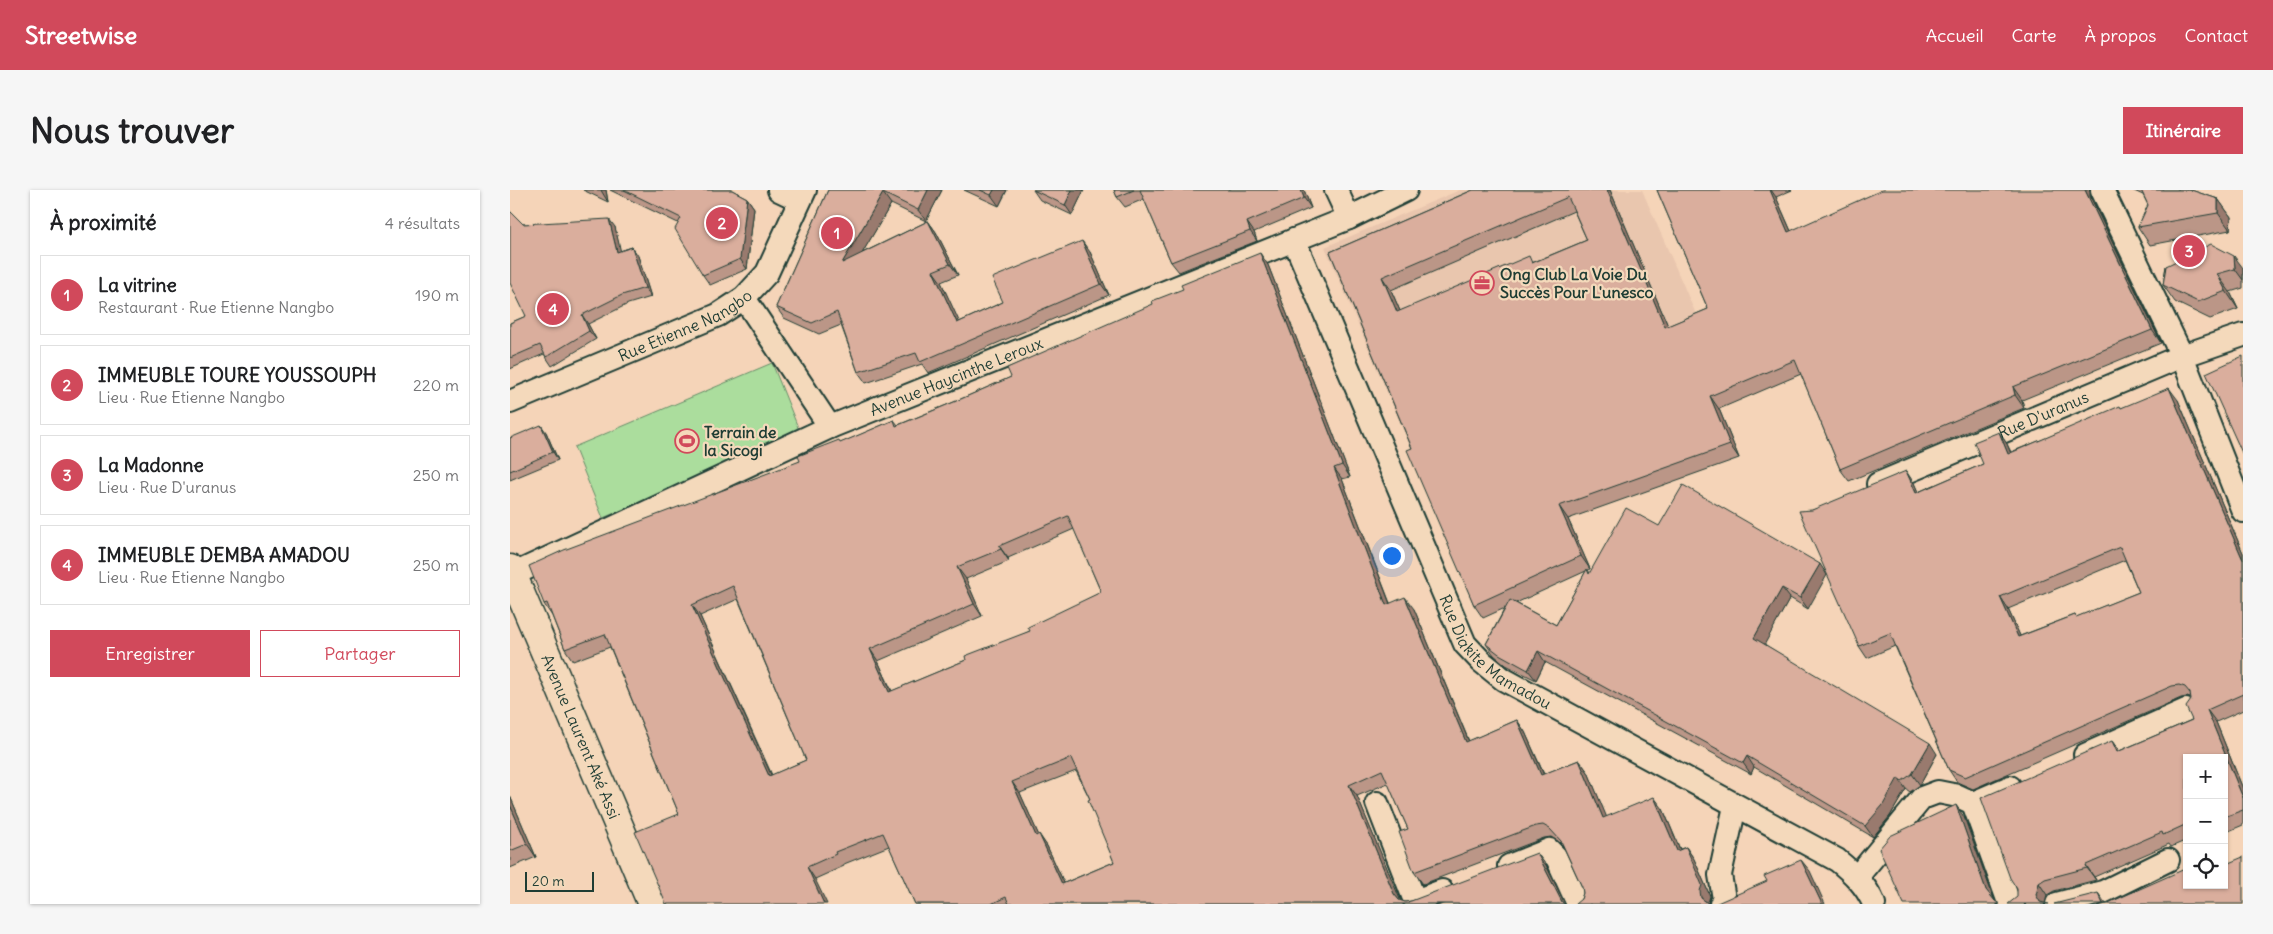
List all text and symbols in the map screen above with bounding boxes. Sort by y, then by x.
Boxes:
text: Streetwise [25,20,137,50]
text: Accueil [1926,24,1984,47]
text: Carte [2012,24,2057,47]
text: À propos [2085,24,2156,47]
text: Contact [2184,24,2248,47]
button: Itinéraire [2123,107,2243,154]
text: Nous trouver [30,108,234,152]
pin: 2 [706,204,738,242]
text: À proximité [50,209,157,236]
text: 4 résultats [385,213,460,233]
pin: 1 [821,214,853,252]
pin: 3 [2173,232,2205,270]
place label: Ong Club La Voie Du Succès Pour L'unesco [1500,264,1654,302]
office icon: Ong Club La Voie Du Succès Pour L'unesco [1469,270,1495,296]
text: La vitrine [98,273,177,297]
text: 1 [64,285,70,305]
text: 190 m [415,285,459,305]
street label: Rue Etienne Nangbo [615,286,756,366]
pin: 4 [537,290,569,328]
text: Restaurant · Rue Etienne Nangbo [98,297,334,317]
street label: Avenue Haycinthe Leroux [867,332,1046,420]
text: IMMEUBLE TOURE YOUSSOUPH [98,363,376,387]
text: 2 [63,375,71,395]
text: 220 m [413,375,459,395]
text: Lieu · Rue Etienne Nangbo [98,387,285,407]
street label: Rue D'uranus [1994,387,2092,443]
place label: Terrain de la Sicogi [704,422,777,461]
sports icon: Terrain de la Sicogi [674,428,700,454]
text: La Madonne [98,453,204,477]
text: 3 [62,465,72,485]
text: 250 m [413,465,459,485]
text: Lieu · Rue D'uranus [98,477,236,497]
text: IMMEUBLE DEMBA AMADOU [98,543,350,567]
your location [1379,543,1405,569]
text: 4 [62,555,72,575]
text: 250 m [413,555,459,575]
text: Lieu · Rue Etienne Nangbo [98,567,285,587]
street label: Rue Diakite Mamadou [1435,591,1555,713]
button: Enregistrer [50,630,250,677]
button: Partager [260,630,460,677]
street label: Avenue Laurent Aké Assi [537,651,625,822]
map controls [2183,754,2228,889]
button: + [2183,754,2228,799]
button: − [2183,799,2228,844]
button: locate [2183,844,2228,889]
scale bar [525,869,594,892]
text: 20 m [532,872,565,890]

